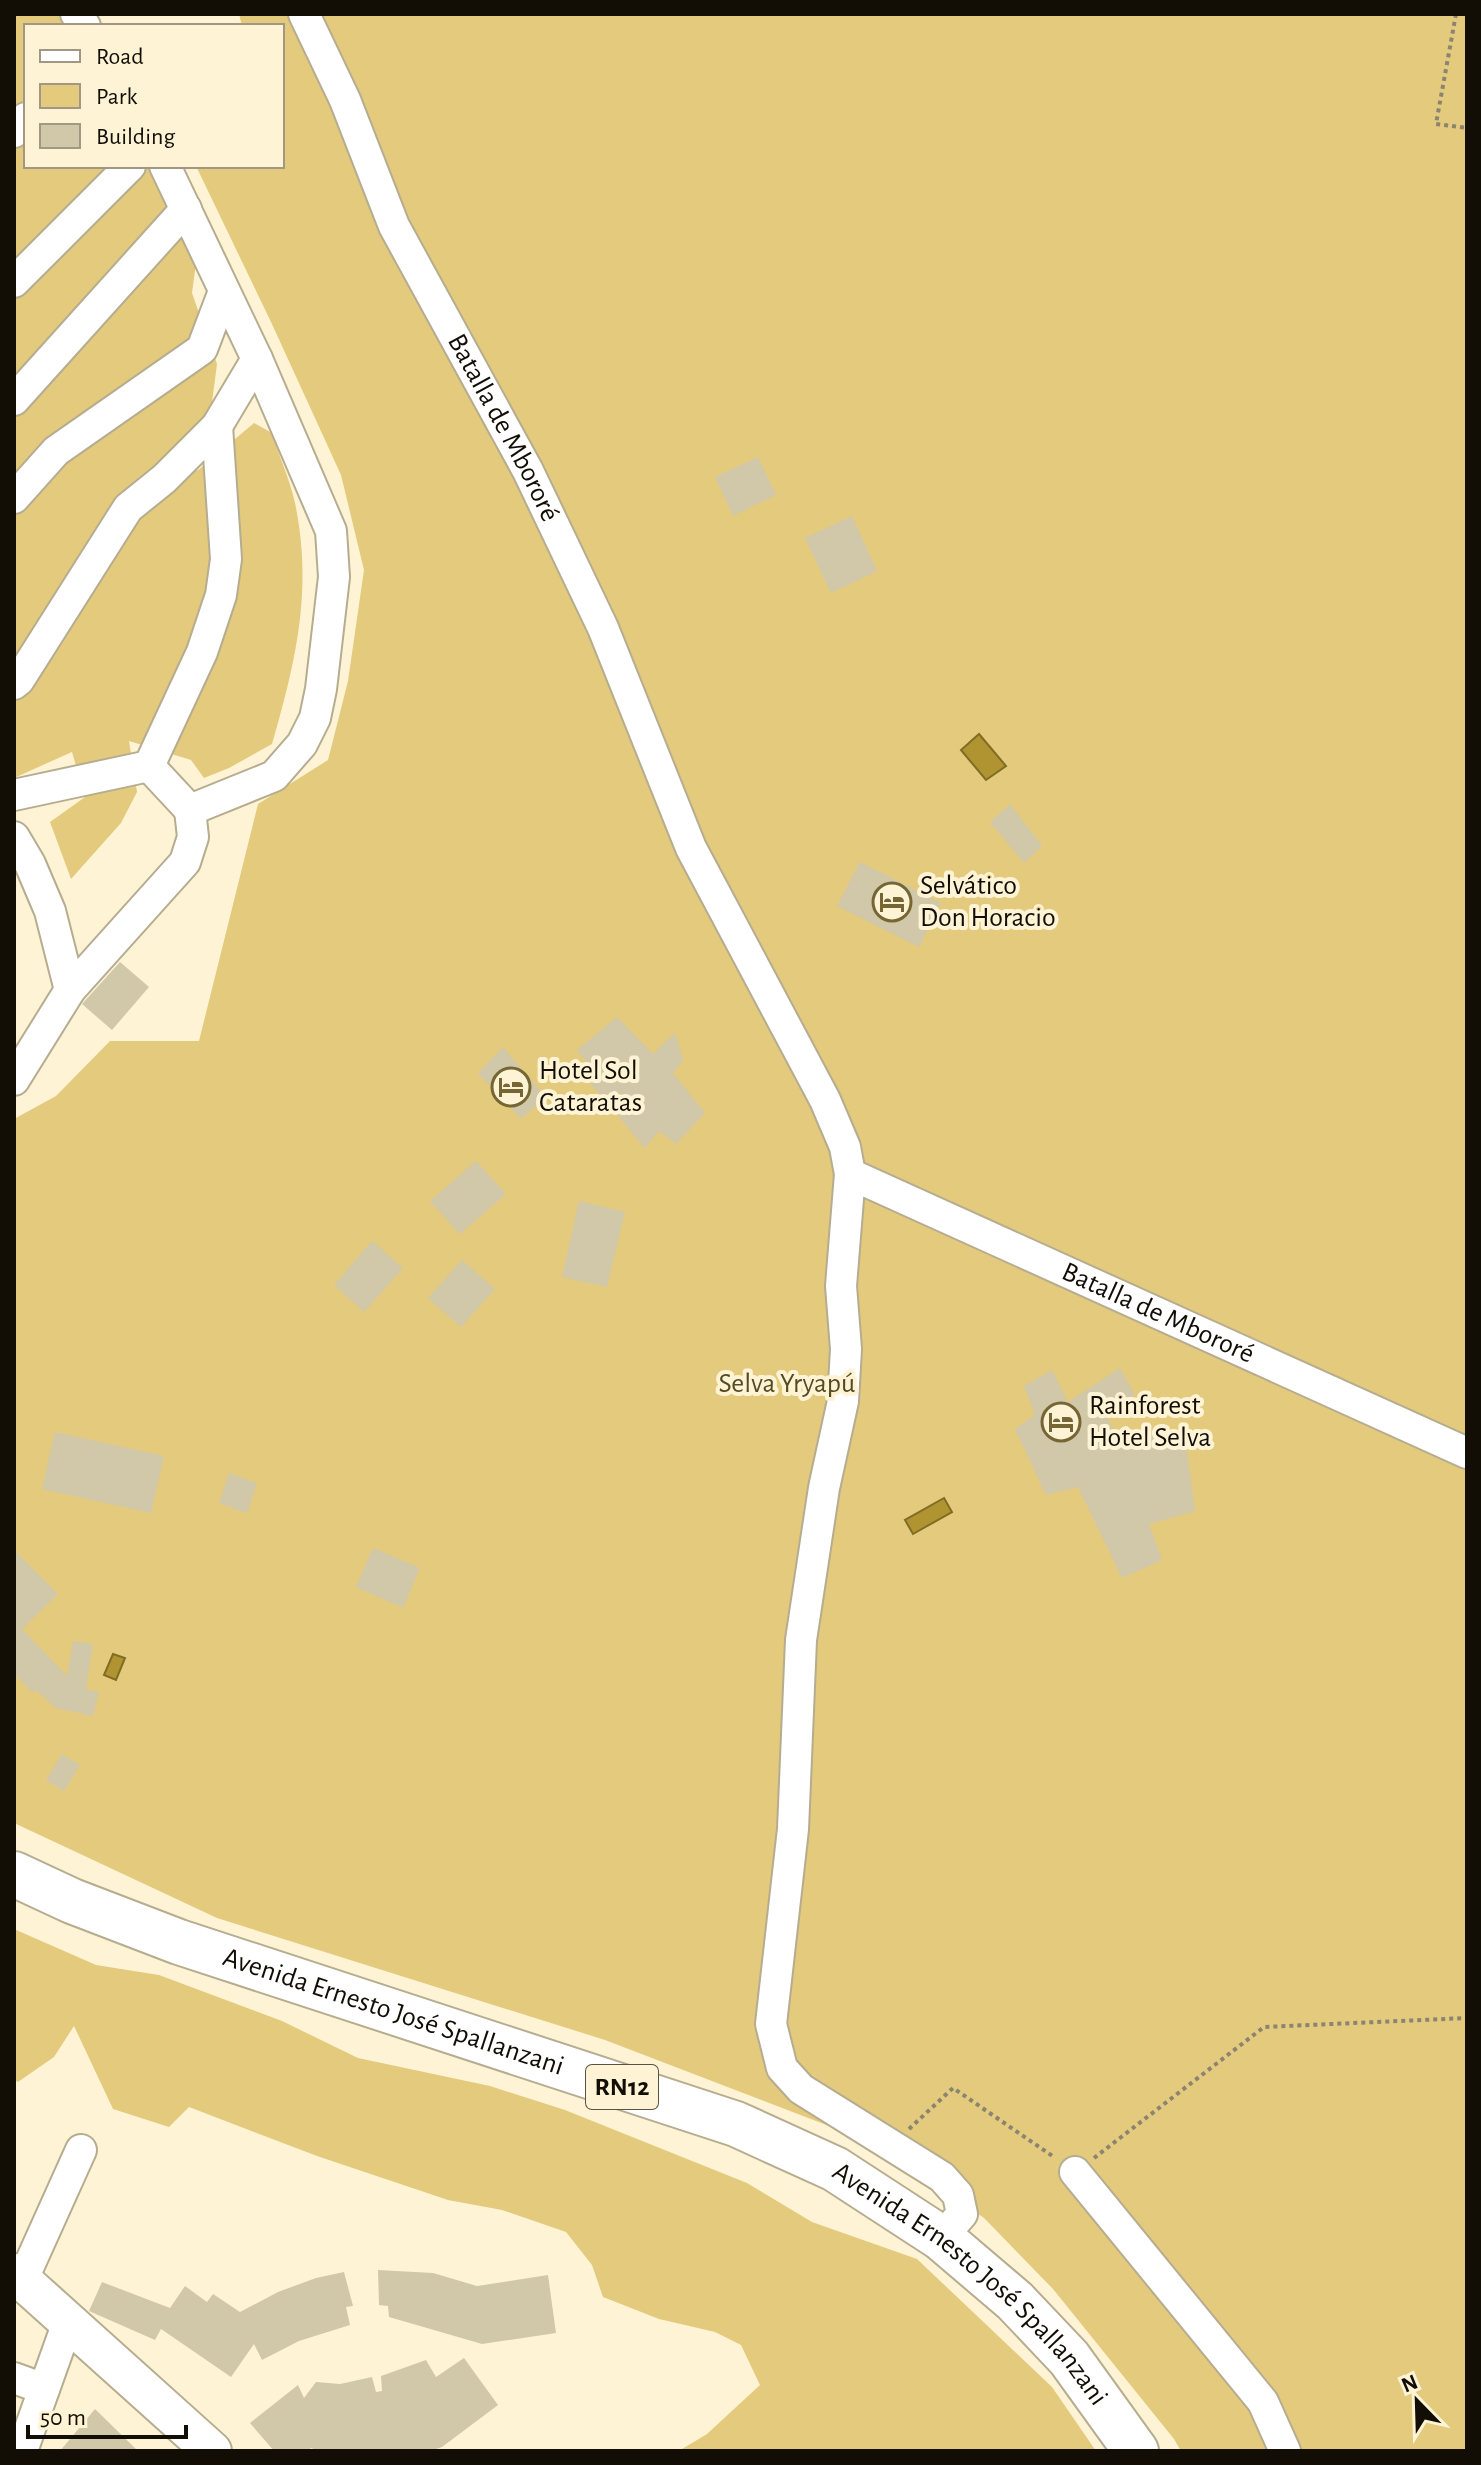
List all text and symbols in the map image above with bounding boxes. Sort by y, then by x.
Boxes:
legend [24,24,284,168]
text: Road [96,45,144,69]
text: Park [96,85,137,109]
text: Building [96,125,175,149]
street label: Batalla de Mbororé [442,330,564,526]
place label: Selvático Don Horacio [920,872,1056,932]
hotel icon: Selvático Don Horacio [871,881,913,923]
place label: Hotel Sol Cataratas [539,1057,642,1117]
hotel icon: Hotel Sol Cataratas [490,1066,532,1108]
street label: Batalla de Mbororé [1058,1258,1258,1369]
park label: Selva Yryapú [719,1370,855,1398]
place label: Rainforest Hotel Selva [1089,1392,1211,1452]
hotel icon: Rainforest Hotel Selva [1040,1401,1082,1443]
street label: Avenida Ernesto José Spallanzani [219,1943,567,2081]
road number: RN12 [586,2065,658,2109]
street label: Avenida Ernesto José Spallanzani [828,2157,1112,2411]
north arrow [1377,2361,1457,2441]
text: N [1398,2370,1421,2397]
scale bar [28,2389,186,2439]
text: 50 m [40,2406,86,2430]

